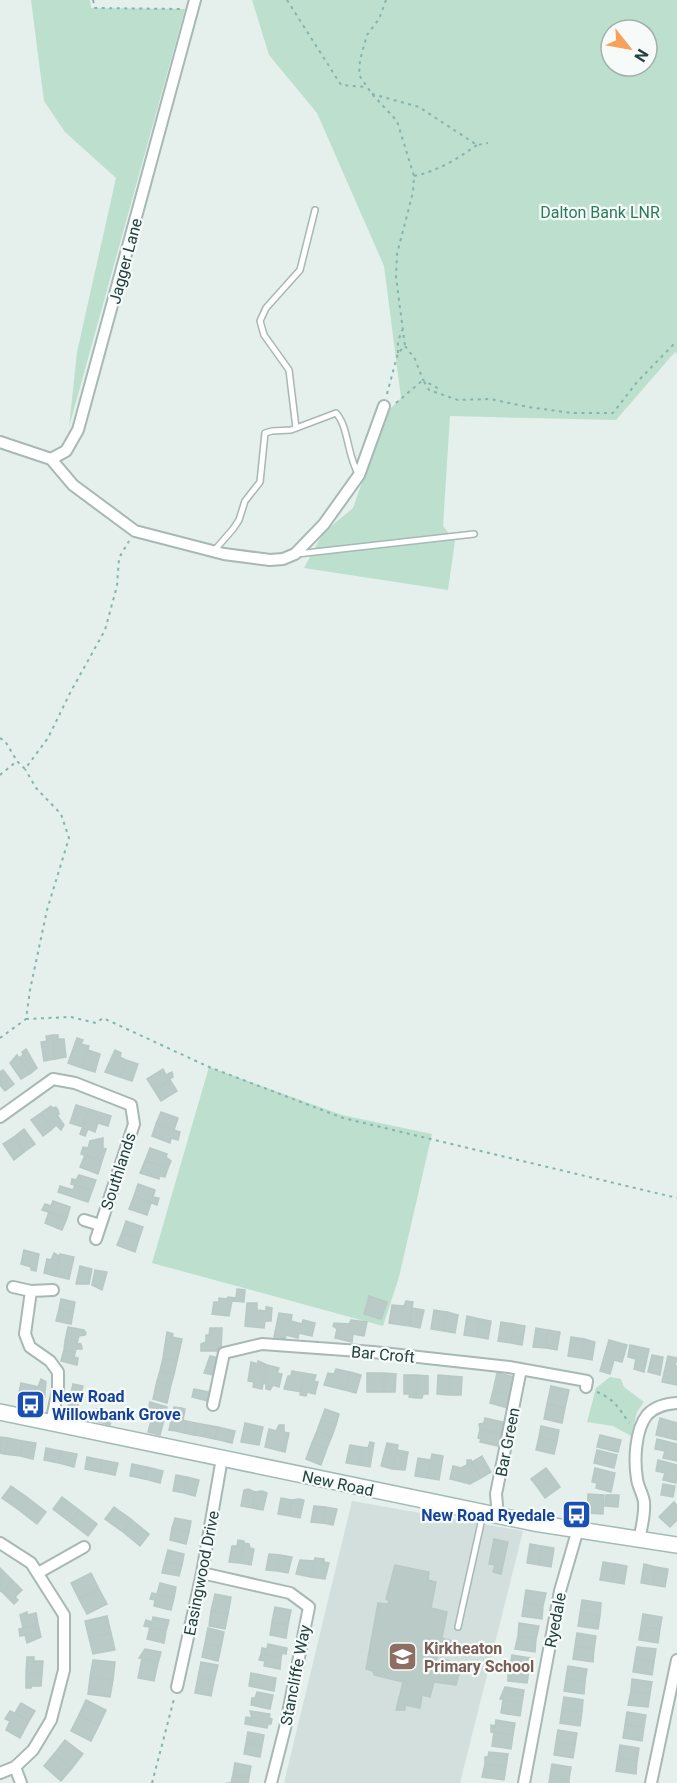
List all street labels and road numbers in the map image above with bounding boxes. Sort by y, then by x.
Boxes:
street label: Jagger Lane [105,216,146,306]
street label: Southlands [97,1130,140,1212]
street label: Bar Croft [350,1342,415,1367]
street label: Bar Green [491,1406,523,1478]
street label: New Road [300,1467,375,1500]
street label: Easingwood Drive [180,1509,223,1637]
street label: Ryedale [541,1591,570,1649]
street label: Stancliffe Way [276,1623,315,1727]

